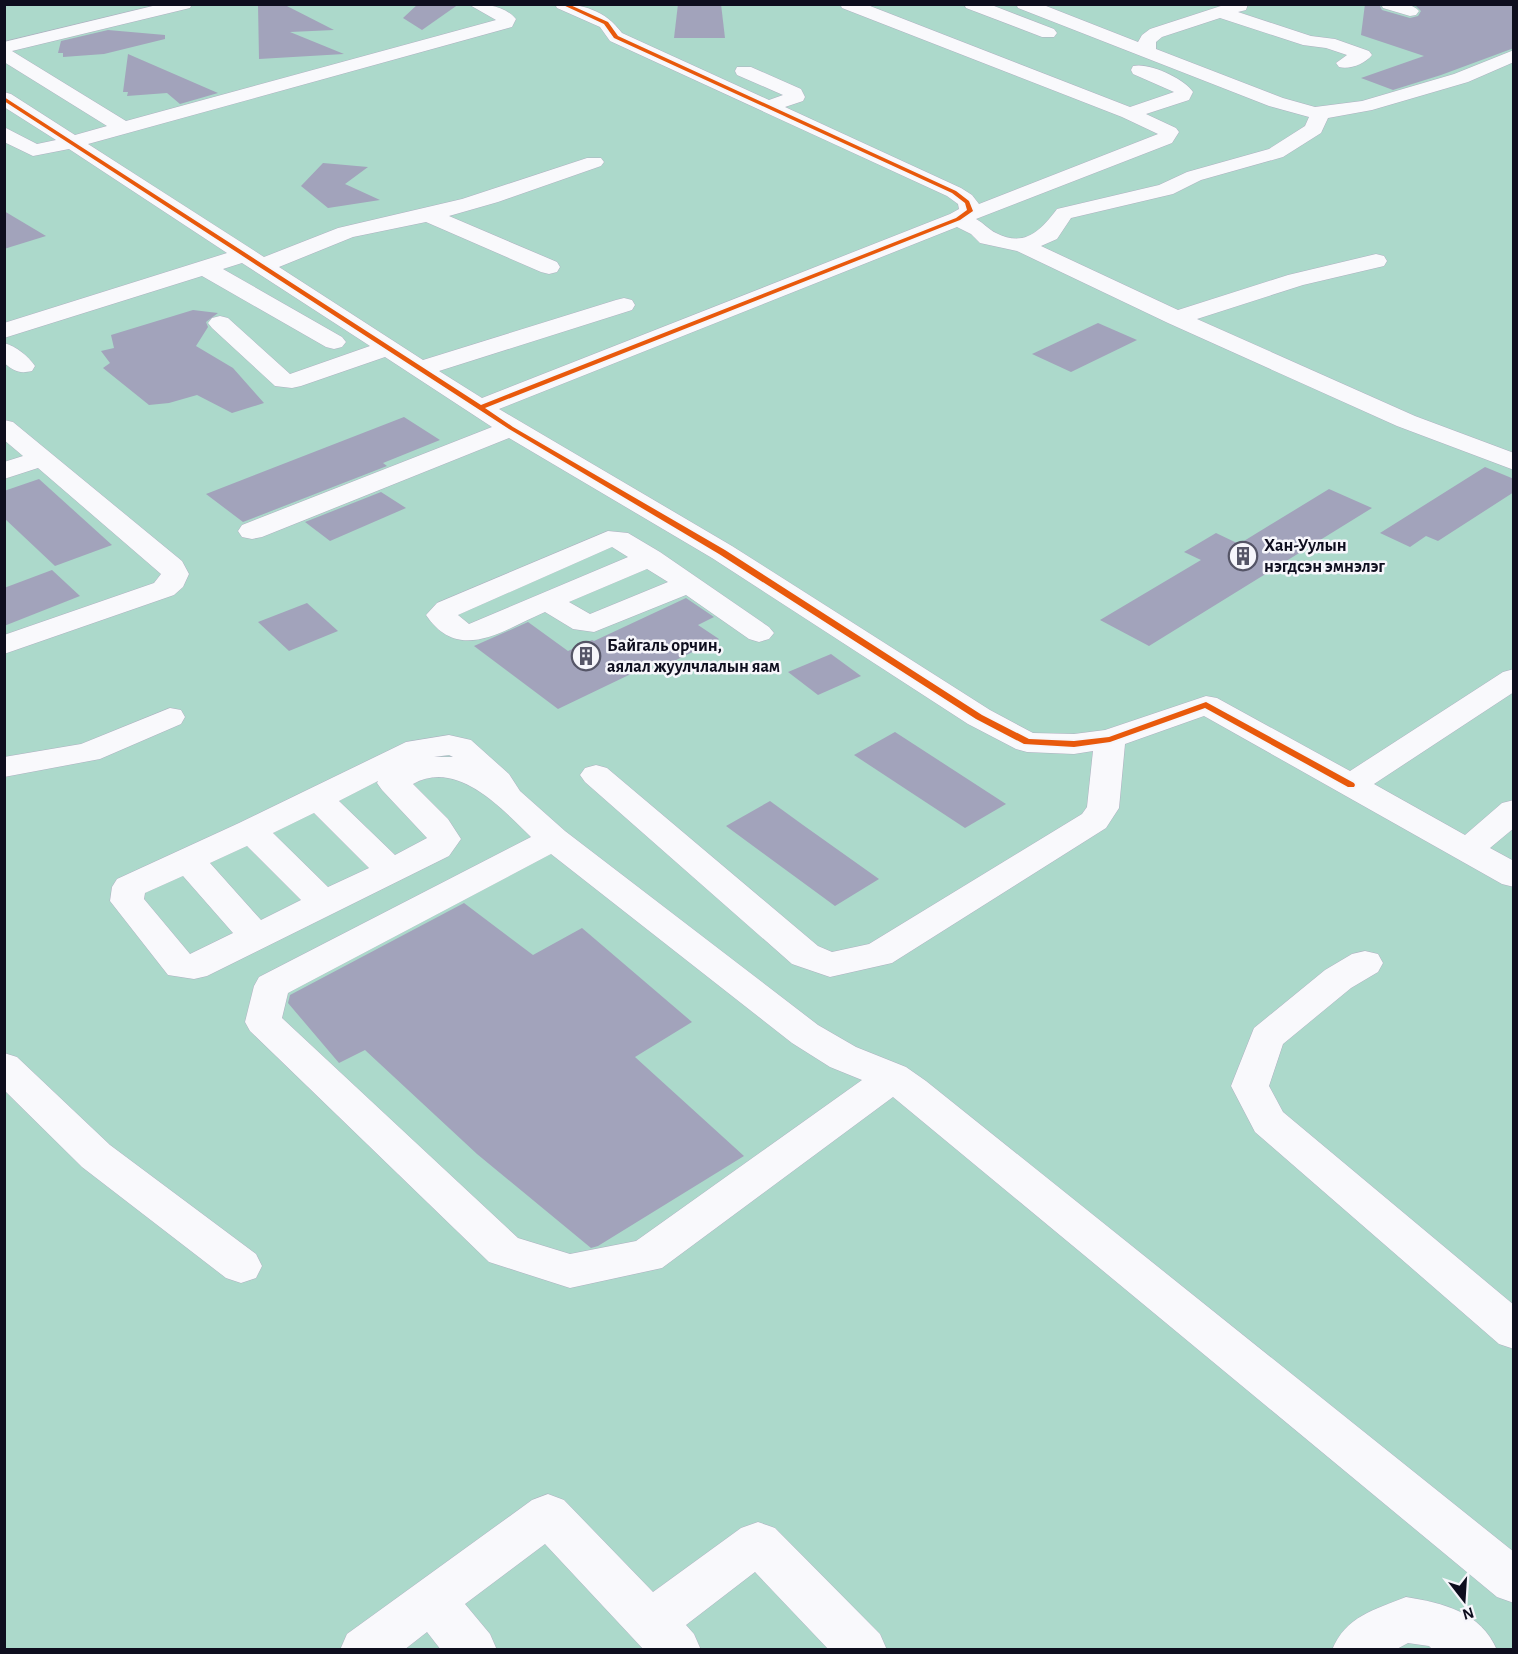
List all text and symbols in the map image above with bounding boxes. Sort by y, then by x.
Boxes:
place label: Хан-Уулын нэгдсэн эмнэлэг [1264,537,1385,576]
building icon: Хан-Уулын нэгдсэн эмнэлэг [1227,540,1259,572]
place label: Байгаль орчин, аялал жуулчлалын яам [607,637,780,676]
building icon: Байгаль орчин, аялал жуулчлалын яам [570,640,602,672]
north arrow [1434,1570,1494,1630]
text: N [1460,1604,1476,1623]

